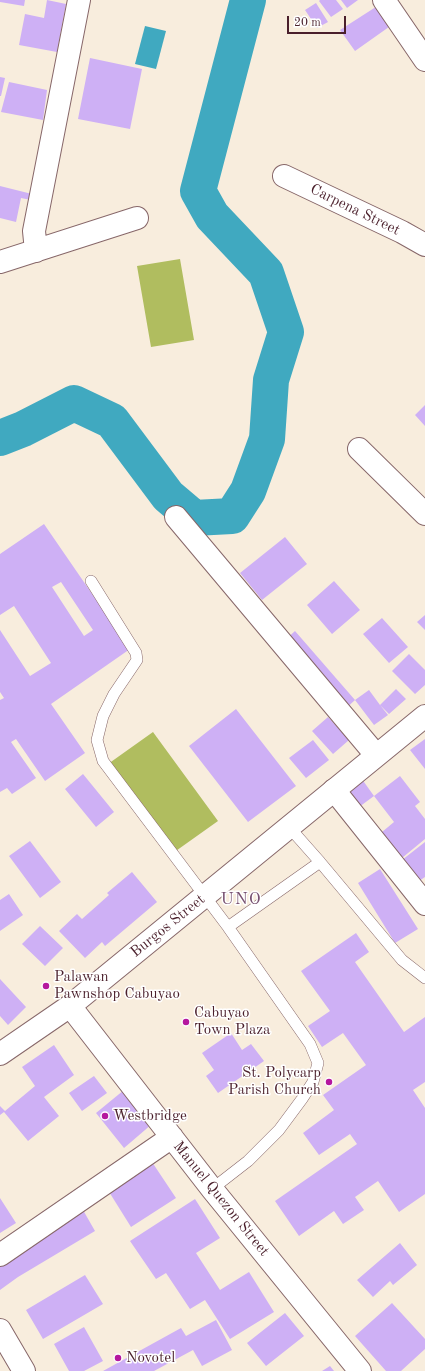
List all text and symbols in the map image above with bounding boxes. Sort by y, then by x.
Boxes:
scale bar [289,8,348,34]
text: 20 m [294,17,321,29]
street label: Carpena Street [307,180,403,240]
district label: UNO [220,890,262,910]
street label: Burgos Street [127,891,209,961]
place label: Palawan Pawnshop Cabuyao [54,968,180,1003]
marker: Palawan Pawnshop Cabuyao [41,981,51,991]
place label: Cabuyao Town Plaza [194,1004,270,1039]
marker: Cabuyao Town Plaza [181,1017,191,1027]
place label: St. Polycarp Parish Church [228,1064,321,1099]
marker: St. Polycarp Parish Church [324,1077,334,1087]
place label: Westbridge [113,1107,187,1125]
marker: Westbridge [100,1111,110,1121]
street label: Manuel Quezon Street [169,1138,273,1260]
place label: Novotel [126,1349,175,1367]
marker: Novotel [113,1353,123,1363]

